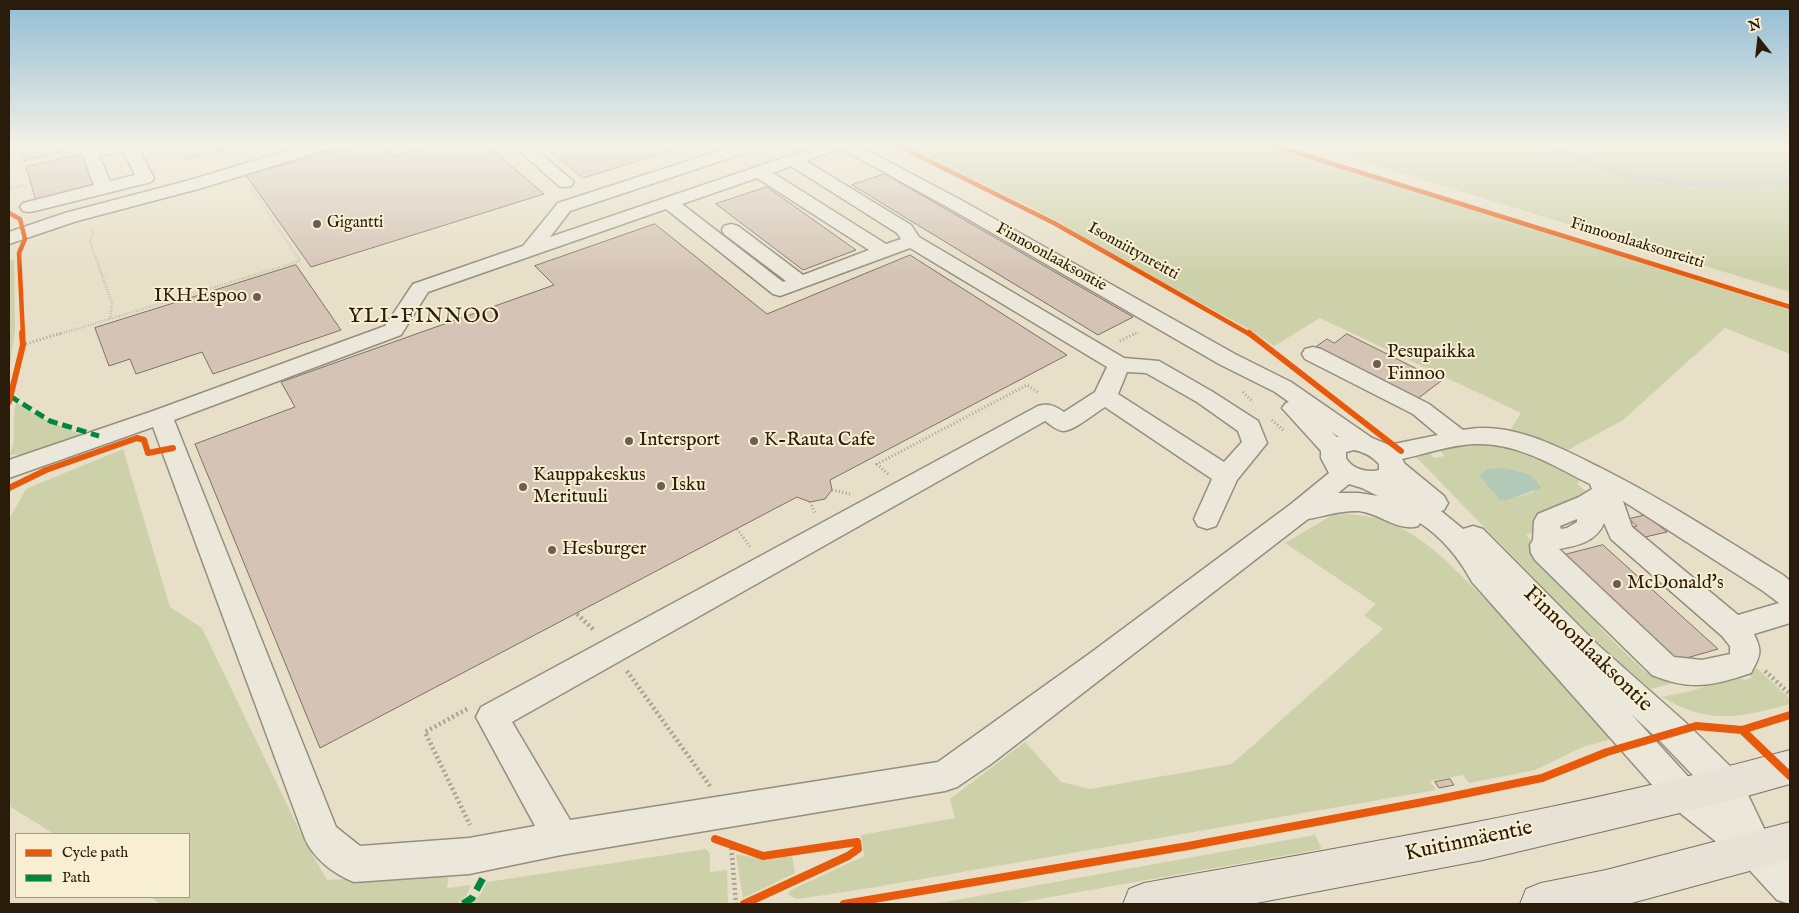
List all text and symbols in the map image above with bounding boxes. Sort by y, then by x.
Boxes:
north arrow [1734,15,1784,65]
text: N [1747,15,1763,36]
place label: Gigantti [327,214,383,234]
street label: Finnoonlaaksonreitti [1568,214,1706,274]
marker: Gigantti [311,218,323,230]
street label: Isonniitynreitti [1084,219,1182,285]
street label: Finnoonlaaksontie [992,220,1110,296]
place label: IKH Espoo [154,286,247,308]
marker: IKH Espoo [251,291,263,303]
district label: YLI-FINNOO [347,305,501,331]
place label: Pesupaikka Finnoo [1387,342,1475,386]
marker: Pesupaikka Finnoo [1371,358,1383,370]
place label: Intersport [639,430,720,452]
place label: K-Rauta Cafe [764,430,875,452]
marker: Intersport [623,435,635,447]
marker: K-Rauta Cafe [748,435,760,447]
place label: Kauppakeskus Merituuli [533,465,646,509]
place label: Isku [671,475,706,497]
marker: Isku [655,480,667,492]
marker: Kauppakeskus Merituuli [517,481,529,493]
place label: Hesburger [562,539,646,561]
marker: Hesburger [546,544,558,556]
place label: McDonald's [1627,573,1724,595]
marker: McDonald's [1611,578,1623,590]
street label: Finnoonlaaksontie [1517,581,1657,719]
street label: Kuitinmäentie [1403,816,1535,868]
legend [15,833,190,898]
text: Cycle path [62,843,128,862]
text: Path [62,868,90,887]

